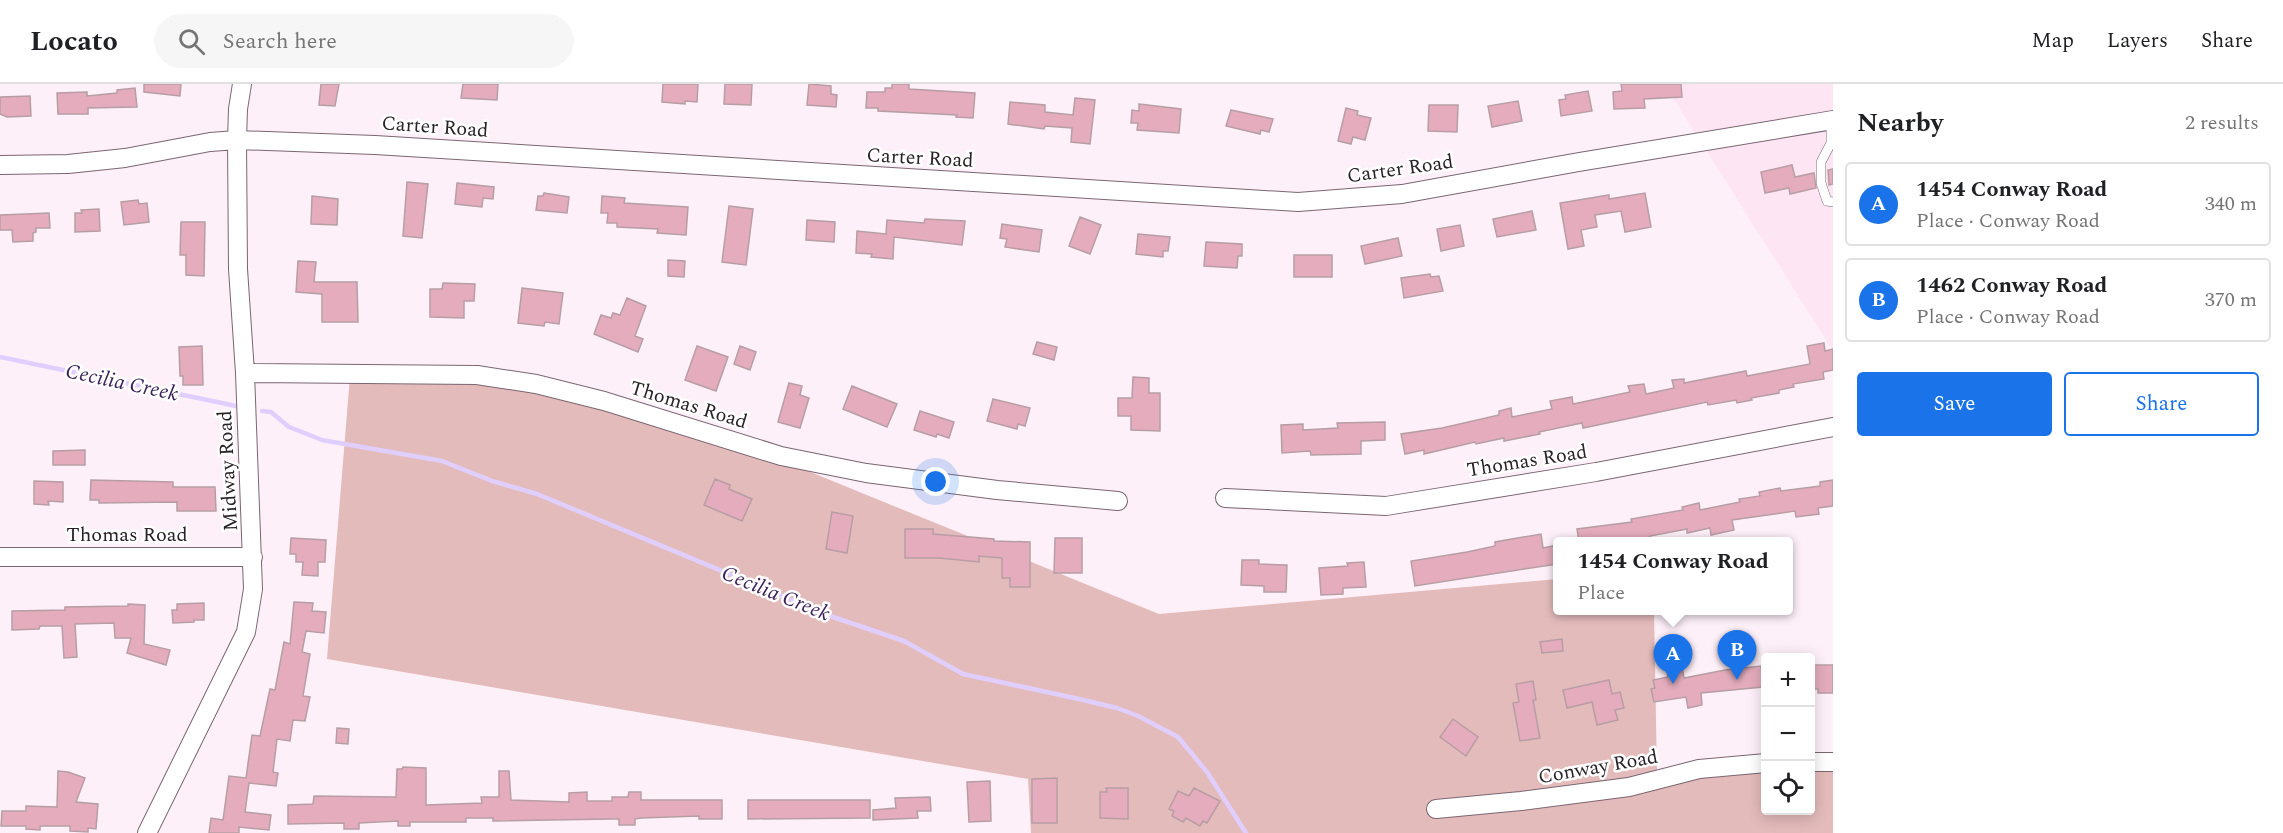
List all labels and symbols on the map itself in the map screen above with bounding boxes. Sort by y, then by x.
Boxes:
street label: Carter Road [380,108,489,146]
street label: Carter Road [866,140,974,176]
street label: Carter Road [1345,147,1455,191]
water label: Cecilia Creek [62,355,181,411]
street label: Thomas Road [626,373,751,437]
street label: Midway Road [210,410,246,532]
street label: Thomas Road [1465,437,1590,485]
your location [921,467,950,496]
street label: Thomas Road [66,520,188,550]
water label: Cecilia Creek [716,558,835,630]
pin: B [1718,630,1756,680]
pin: A [1654,634,1692,684]
street label: Conway Road [1536,742,1660,792]

